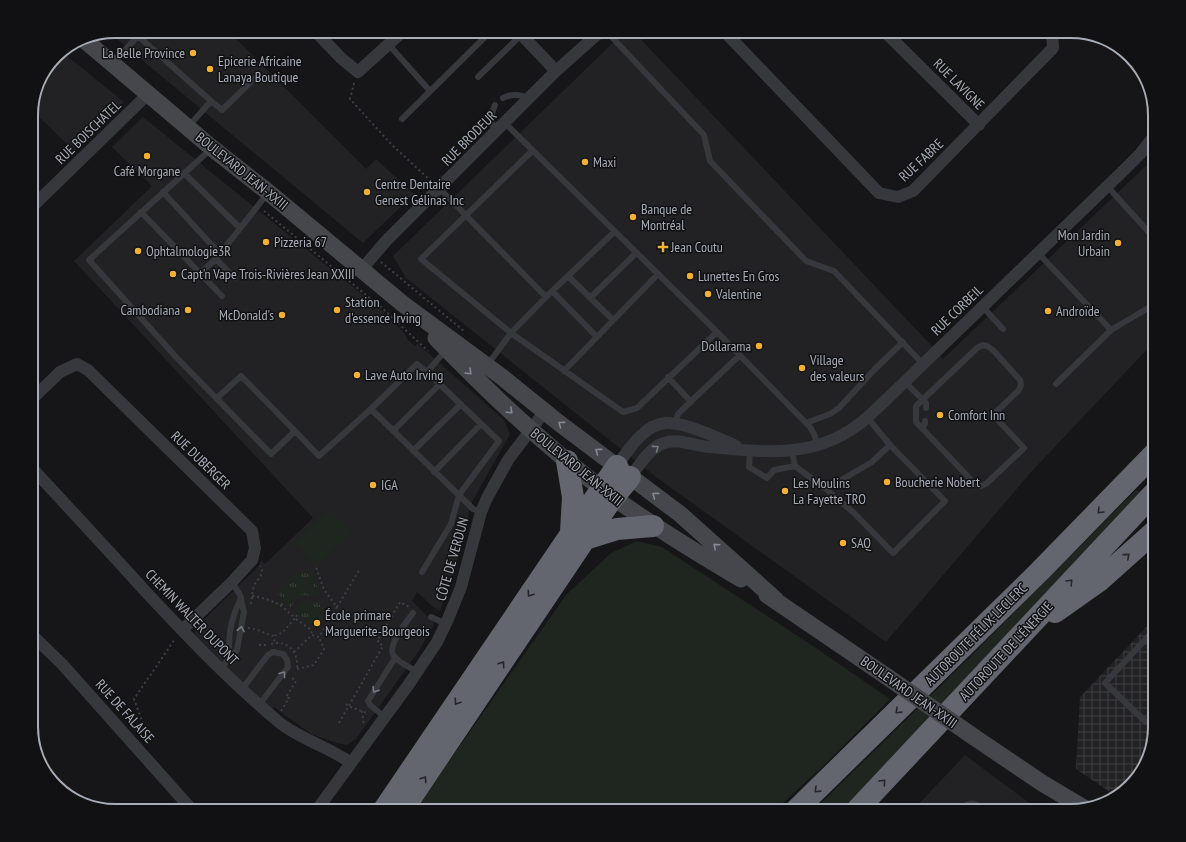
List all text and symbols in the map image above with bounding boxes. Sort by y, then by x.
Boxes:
place label: La Belle Province [102,44,185,62]
marker: La Belle Province [188,48,198,58]
place label: Epicerie Africaine Lanaya Boutique [218,52,302,86]
street label: RUE LAVIGNE [930,55,988,113]
marker: Epicerie Africaine Lanaya Boutique [205,64,215,74]
street label: RUE BOISCHATEL [51,96,125,168]
street label: RUE BRODEUR [438,106,501,169]
street label: BOULEVARD JEAN-XXIII [192,128,292,214]
street label: RUE FABRE [895,135,947,185]
marker: Café Morgane [142,151,152,161]
place label: Maxi [593,153,616,171]
marker: Maxi [580,157,590,167]
place label: Café Morgane [114,162,180,180]
place label: Centre Dentaire Genest Gélinas Inc [375,175,464,209]
marker: Centre Dentaire Genest Gélinas Inc [362,187,372,197]
place label: Banque de Montréal [641,200,692,234]
marker: Banque de Montréal [628,212,638,222]
place label: Mon Jardin Urbain [1058,226,1110,260]
place label: Pizzeria 67 [274,233,327,251]
marker: Pizzeria 67 [261,237,271,247]
place label: Jean Coutu [670,238,723,256]
marker: Mon Jardin Urbain [1113,238,1123,248]
place label: Ophtalmologie3R [146,242,231,260]
marker: Jean Coutu [658,242,668,252]
marker: Ophtalmologie3R [133,246,143,256]
place label: Capt'n Vape Trois-Rivières Jean XXIII [181,265,354,283]
place label: Lunettes En Gros [698,267,780,285]
marker: Capt'n Vape Trois-Rivières Jean XXIII [168,269,178,279]
marker: Lunettes En Gros [685,271,695,281]
street label: RUE CORBEIL [927,281,987,339]
place label: Valentine [715,285,762,303]
marker: Valentine [703,289,713,299]
place label: Station d'essence Irving [345,293,421,327]
place label: Cambodiana [120,301,180,319]
place label: Androïde [1056,302,1100,320]
marker: Cambodiana [183,305,193,315]
marker: Station d'essence Irving [332,305,342,315]
place label: McDonald's [219,306,274,324]
marker: Androïde [1043,306,1053,316]
marker: McDonald's [277,310,287,320]
place label: Dollarama [701,337,751,355]
marker: Dollarama [754,341,764,351]
place label: Village des valeurs [809,351,864,385]
marker: Village des valeurs [797,363,807,373]
place label: Lave Auto Irving [365,366,443,384]
one-way arrow [464,367,472,375]
marker: Lave Auto Irving [352,370,362,380]
one-way arrow [505,406,513,414]
place label: Comfort Inn [948,406,1005,424]
marker: Comfort Inn [935,410,945,420]
one-way arrow [559,422,566,429]
street label: BOULEVARD JEAN-XXIII [527,424,627,510]
street label: RUE DUBERGER [167,427,235,493]
one-way arrow [652,446,659,453]
one-way arrow [595,449,602,456]
place label: Boucherie Nobert [895,473,980,491]
place label: Les Moulins La Fayette TRO [793,474,866,508]
place label: IGA [381,476,398,494]
marker: Boucherie Nobert [882,477,892,487]
marker: IGA [368,480,378,490]
marker: Les Moulins La Fayette TRO [780,486,790,496]
one-way arrow [652,493,659,500]
one-way arrow [1097,506,1104,514]
street label: CÔTE DE VERDUN [432,515,472,603]
place label: SAQ [851,534,871,552]
marker: SAQ [838,538,848,548]
one-way arrow [713,543,721,551]
one-way arrow [1122,554,1129,561]
street label: CHEMIN WALTER DUPONT [142,565,243,669]
street label: AUTOROUTE FÉLIX-LECLERC [921,579,1031,689]
one-way arrow [1066,579,1073,587]
one-way arrow [527,590,535,597]
street label: AUTOROUTE DE L'ÉNERGIE [955,598,1057,704]
place label: École primare Marguerite-Bourgeois [325,606,430,640]
marker: École primare Marguerite-Bourgeois [312,618,322,628]
one-way arrow [236,626,245,632]
street label: BOULEVARD JEAN-XXIII [857,652,961,732]
one-way arrow [497,661,504,668]
one-way arrow [278,671,286,678]
street label: RUE DE FALAISE [92,675,158,747]
one-way arrow [372,685,379,692]
one-way arrow [455,697,462,704]
one-way arrow [895,706,903,714]
one-way arrow [419,776,427,783]
one-way arrow [878,780,885,787]
one-way arrow [814,785,822,793]

